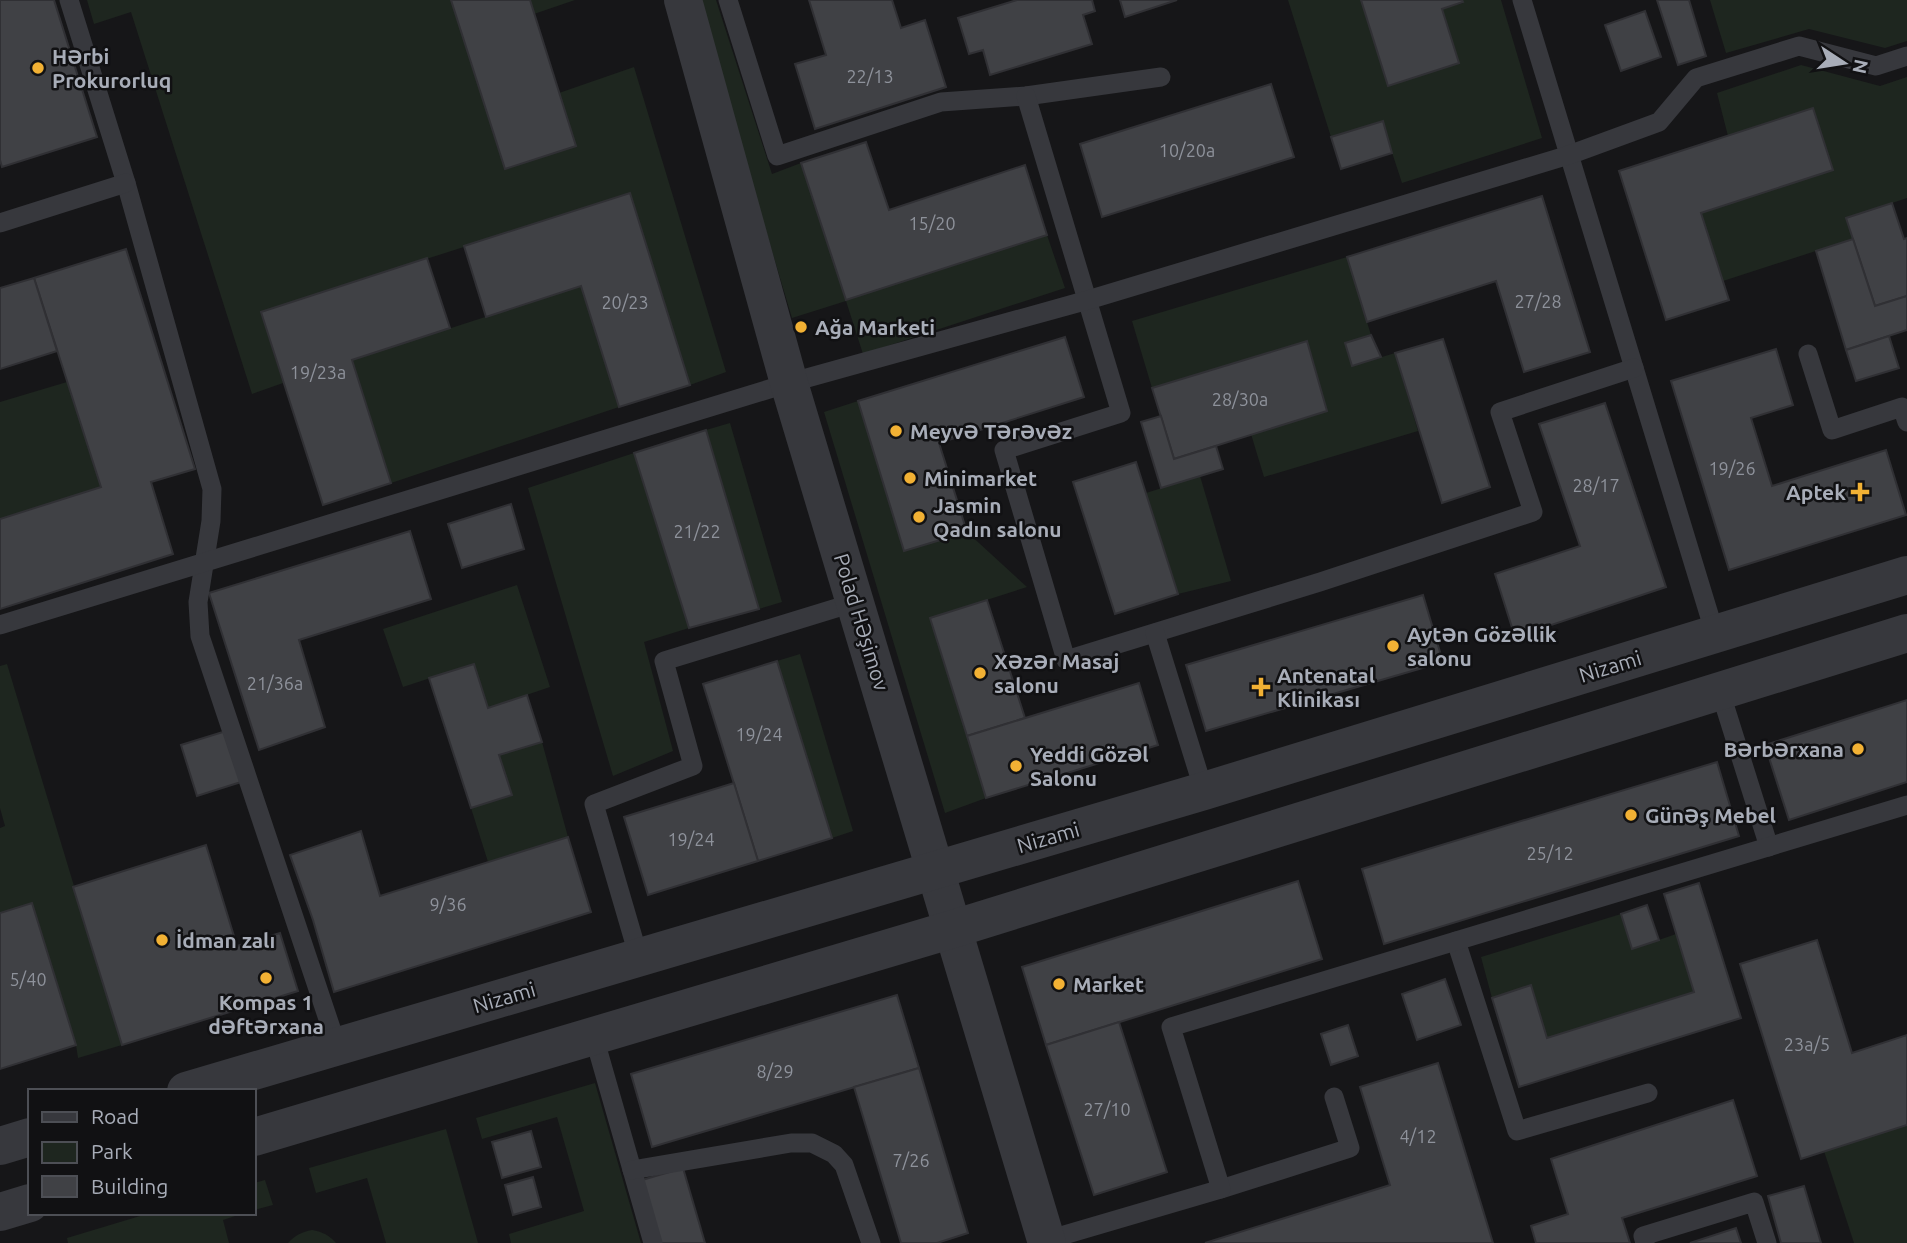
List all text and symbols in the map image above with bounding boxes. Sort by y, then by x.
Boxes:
north arrow [1809,28,1879,98]
place label: Hərbi Prokurorluq [52,44,171,92]
text: N [1848,57,1873,76]
marker: Hərbi Prokurorluq [30,60,46,76]
house number: 22/13 [846,66,894,86]
house number: 10/20a [1159,140,1215,160]
house number: 15/20 [908,213,956,233]
house number: 27/28 [1514,291,1562,311]
house number: 20/23 [601,292,649,312]
place label: Ağa Marketi [815,315,935,339]
marker: Ağa Marketi [793,319,809,335]
house number: 19/23a [290,362,346,382]
house number: 28/30a [1212,389,1268,409]
place label: Meyvə Tərəvəz [910,419,1072,443]
marker: Meyvə Tərəvəz [888,423,904,439]
house number: 19/26 [1708,458,1756,478]
place label: Minimarket [924,466,1037,490]
marker: Minimarket [902,470,918,486]
house number: 28/17 [1572,475,1620,495]
place label: Aptek [1786,480,1846,504]
marker: Aptek [1852,484,1868,500]
place label: Jasmin Qadın salonu [933,493,1062,541]
marker: Jasmin Qadın salonu [911,509,927,525]
house number: 21/22 [673,521,721,541]
street label: Polad Həşimov [830,551,894,693]
place label: Aytən Gözəllik salonu [1407,622,1557,670]
marker: Aytən Gözəllik salonu [1385,638,1401,654]
street label: Nizami [1576,645,1644,687]
place label: Xəzər Masaj salonu [994,649,1119,697]
place label: Antenatal Klinikası [1277,663,1375,711]
marker: Xəzər Masaj salonu [972,665,988,681]
house number: 21/36a [247,673,303,693]
marker: Antenatal Klinikası [1251,677,1271,697]
house number: 19/24 [735,724,783,744]
place label: Bərbərxana [1723,737,1844,761]
marker: Bərbərxana [1850,741,1866,757]
place label: Yeddi Gözəl Salonu [1030,742,1149,790]
marker: Yeddi Gözəl Salonu [1008,758,1024,774]
place label: Günəş Mebel [1645,803,1776,827]
marker: Günəş Mebel [1623,807,1639,823]
street label: Nizami [1014,817,1082,857]
house number: 19/24 [667,829,715,849]
house number: 25/12 [1526,843,1574,863]
house number: 9/36 [429,894,467,914]
place label: İdman zalı [176,928,275,952]
marker: İdman zalı [154,932,170,948]
house number: 5/40 [9,969,47,989]
marker: Kompas 1 dəftərxana [258,970,274,986]
place label: Market [1073,972,1144,996]
marker: Market [1051,976,1067,992]
street label: Nizami [470,977,538,1017]
place label: Kompas 1 dəftərxana [208,990,324,1038]
house number: 23a/5 [1784,1034,1830,1054]
house number: 8/29 [756,1061,794,1081]
legend [28,1089,256,1215]
house number: 27/10 [1083,1099,1131,1119]
text: Road [91,1104,139,1128]
house number: 4/12 [1399,1126,1437,1146]
text: Park [91,1139,133,1163]
house number: 7/26 [892,1150,930,1170]
text: Building [91,1174,168,1198]

